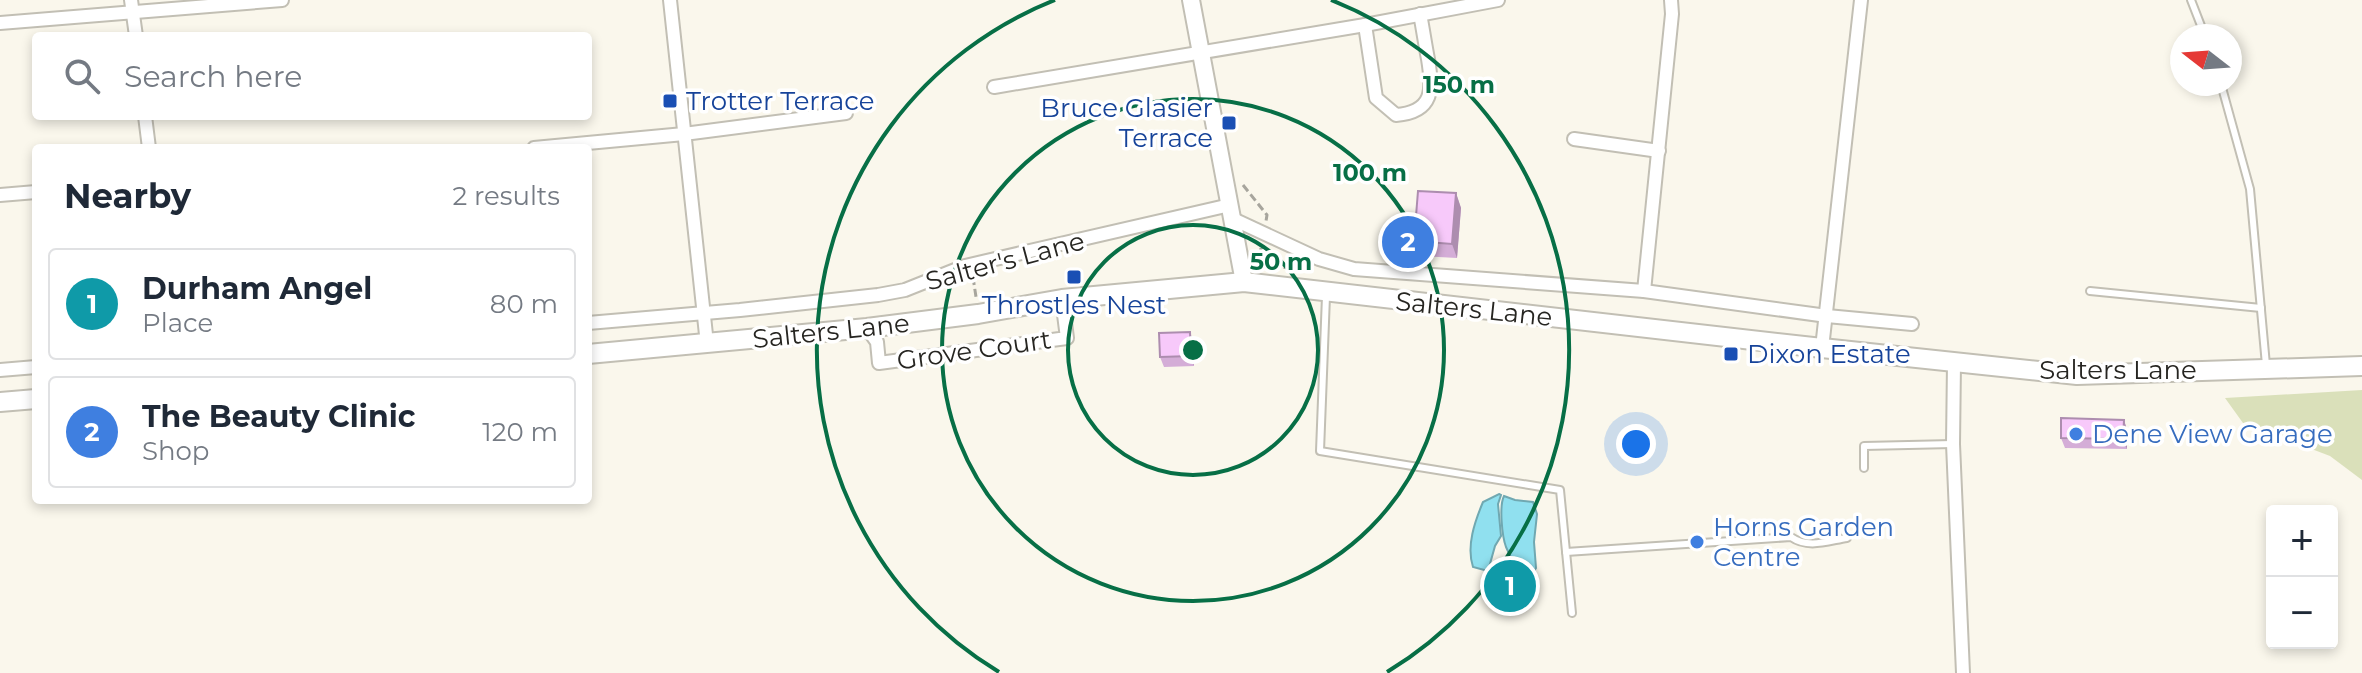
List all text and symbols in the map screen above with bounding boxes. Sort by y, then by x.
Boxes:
north arrow [2170,24,2242,96]
search box [32,32,592,120]
icon: search [60,54,104,98]
text: Search here [124,58,302,95]
text: 150 m [1423,70,1495,99]
place label: Trotter Terrace [686,85,874,117]
marker: Trotter Terrace [661,92,679,110]
place label: Bruce Glasier Terrace [1040,92,1213,154]
marker: Bruce Glasier Terrace [1220,114,1238,132]
text: 100 m [1333,158,1407,187]
text: Nearby [64,175,191,217]
text: 2 results [452,180,560,212]
pin: 2 [1382,212,1434,272]
street label: Salter's Lane [922,224,1088,298]
text: 50 m [1250,247,1312,276]
marker: Throstles Nest [1065,268,1083,286]
text: Durham Angel [142,270,372,307]
street label: Salters Lane [1394,285,1554,333]
text: 1 [87,288,97,320]
text: 80 m [490,288,558,320]
place label: Throstles Nest [982,289,1166,321]
text: Place [142,307,213,339]
street label: Salters Lane [751,307,911,355]
street label: Grove Court [895,323,1053,377]
centre of rings [1179,336,1207,364]
place label: Dixon Estate [1747,338,1911,370]
marker: Dixon Estate [1722,345,1740,363]
street label: Salters Lane [2039,354,2197,386]
text: The Beauty Clinic [142,398,415,435]
text: 2 [84,416,100,448]
text: 120 m [482,416,558,448]
place label: Dene View Garage [2092,418,2333,450]
your location [1616,424,1656,464]
marker: Dene View Garage [2067,425,2085,443]
text: Shop [142,435,210,467]
map controls [2266,505,2338,649]
button: + [2266,505,2338,577]
place label: Horns Garden Centre [1713,511,1894,573]
marker: Horns Garden Centre [1688,533,1706,551]
pin: 1 [1484,556,1536,616]
button: − [2266,577,2338,649]

